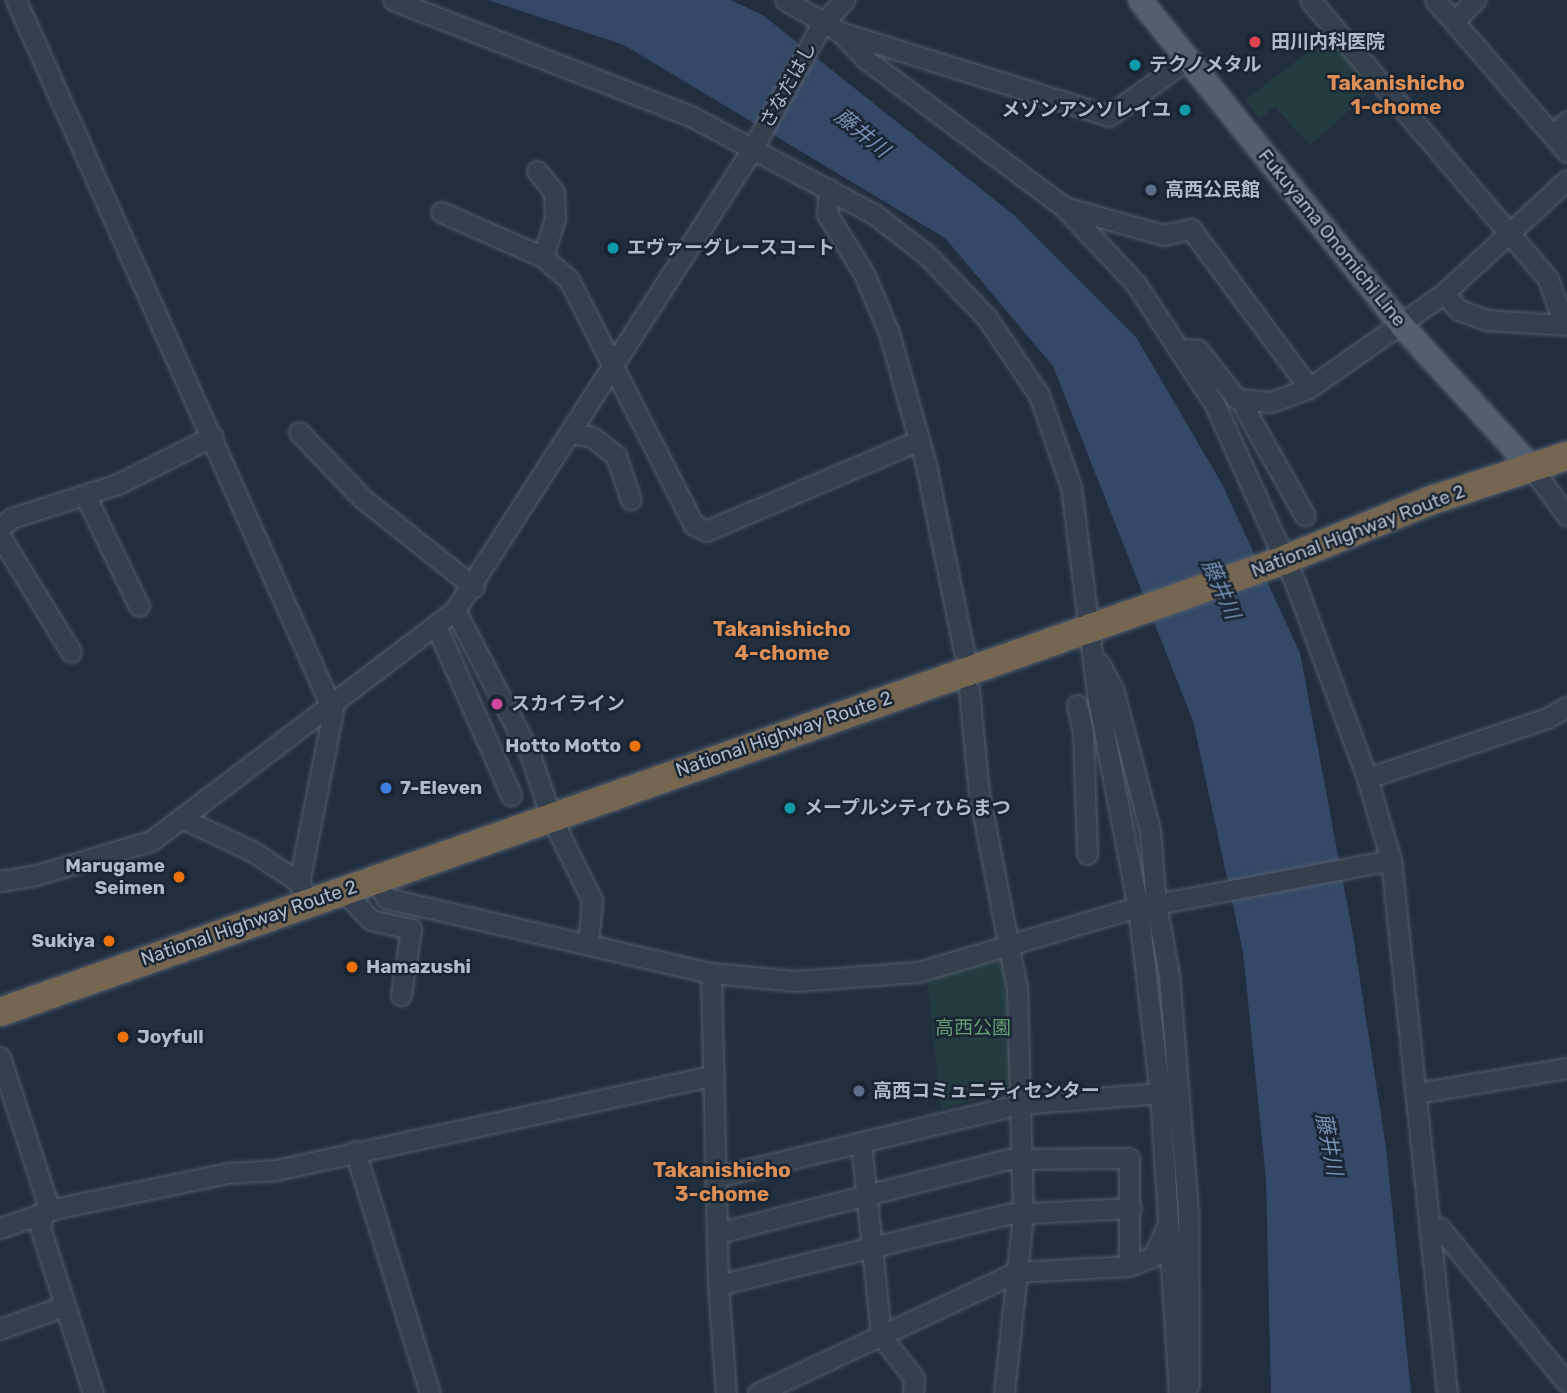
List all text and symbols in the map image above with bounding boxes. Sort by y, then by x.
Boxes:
place label: 田川内科医院 [1271,31,1385,53]
marker: 田川内科医院 [1245,32,1265,52]
street label: さなだはし [755,38,821,132]
place label: テクノメタル [1149,54,1263,76]
marker: テクノメタル [1127,57,1143,73]
district label: Takanishicho 1-chome [1327,70,1465,120]
place label: メゾンアンソレイユ [1000,99,1171,121]
marker: メゾンアンソレイユ [1177,102,1193,118]
water label: 藤井川 [830,103,894,163]
street label: Fukuyama Onomichi Line [1253,145,1411,331]
place label: 高西公民館 [1165,179,1260,201]
marker: 高西公民館 [1143,182,1159,198]
place label: エヴァーグレースコート [627,237,836,259]
marker: エヴァーグレースコート [605,240,621,256]
street label: National Highway Route 2 [1248,480,1468,582]
water label: 藤井川 [1197,555,1245,623]
district label: Takanishicho 4-chome [713,616,851,666]
street label: National Highway Route 2 [673,686,895,782]
place label: スカイライン [511,693,625,715]
marker: スカイライン [489,696,505,712]
place label: Hotto Motto [505,735,621,757]
marker: Hotto Motto [627,738,643,754]
place label: 7-Eleven [400,777,482,799]
marker: 7-Eleven [378,780,394,796]
place label: メープルシティひらまつ [804,797,1013,819]
marker: メープルシティひらまつ [782,800,798,816]
place label: Marugame Seimen [65,855,165,899]
marker: Marugame Seimen [171,869,187,885]
street label: National Highway Route 2 [138,875,360,971]
place label: Sukiya [32,930,95,952]
marker: Sukiya [101,933,117,949]
place label: Hamazushi [366,956,471,978]
marker: Hamazushi [344,959,360,975]
park label: 高西公園 [935,1017,1011,1039]
place label: Joyfull [137,1026,204,1048]
marker: Joyfull [115,1029,131,1045]
place label: 高西コミュニティセンター [873,1080,1101,1102]
marker: 高西コミュニティセンター [851,1083,867,1099]
water label: 藤井川 [1311,1111,1347,1177]
district label: Takanishicho 3-chome [653,1157,791,1207]

